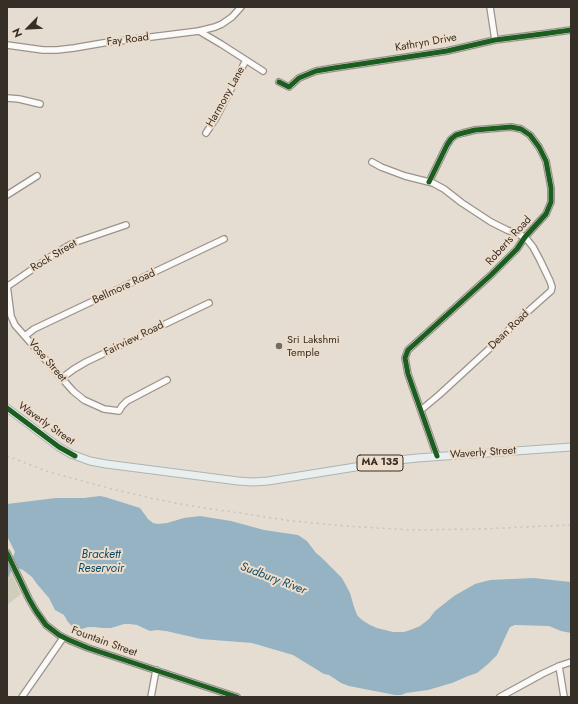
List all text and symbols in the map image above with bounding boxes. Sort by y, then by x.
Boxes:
north arrow [8,8,48,48]
text: N [8,26,26,40]
street label: Fay Road [106,31,150,49]
street label: Kathryn Drive [394,31,458,55]
street label: Harmony Lane [204,64,248,130]
street label: Roberts Road [483,214,535,268]
street label: Rock Street [28,237,80,275]
street label: Bellmore Road [91,267,157,307]
street label: Dean Road [486,307,532,353]
street label: Fairview Road [102,319,166,359]
place label: Sri Lakshmi Temple [287,333,340,359]
street label: Vose Street [25,337,69,385]
marker: Sri Lakshmi Temple [274,341,284,351]
street label: Waverly Street [15,400,77,448]
street label: Waverly Street [450,444,516,462]
road number: MA 135 [357,455,403,471]
water label: Brackett Reservoir [78,548,124,576]
water label: Sudbury River [238,560,308,598]
street label: Fountain Street [69,624,139,660]

